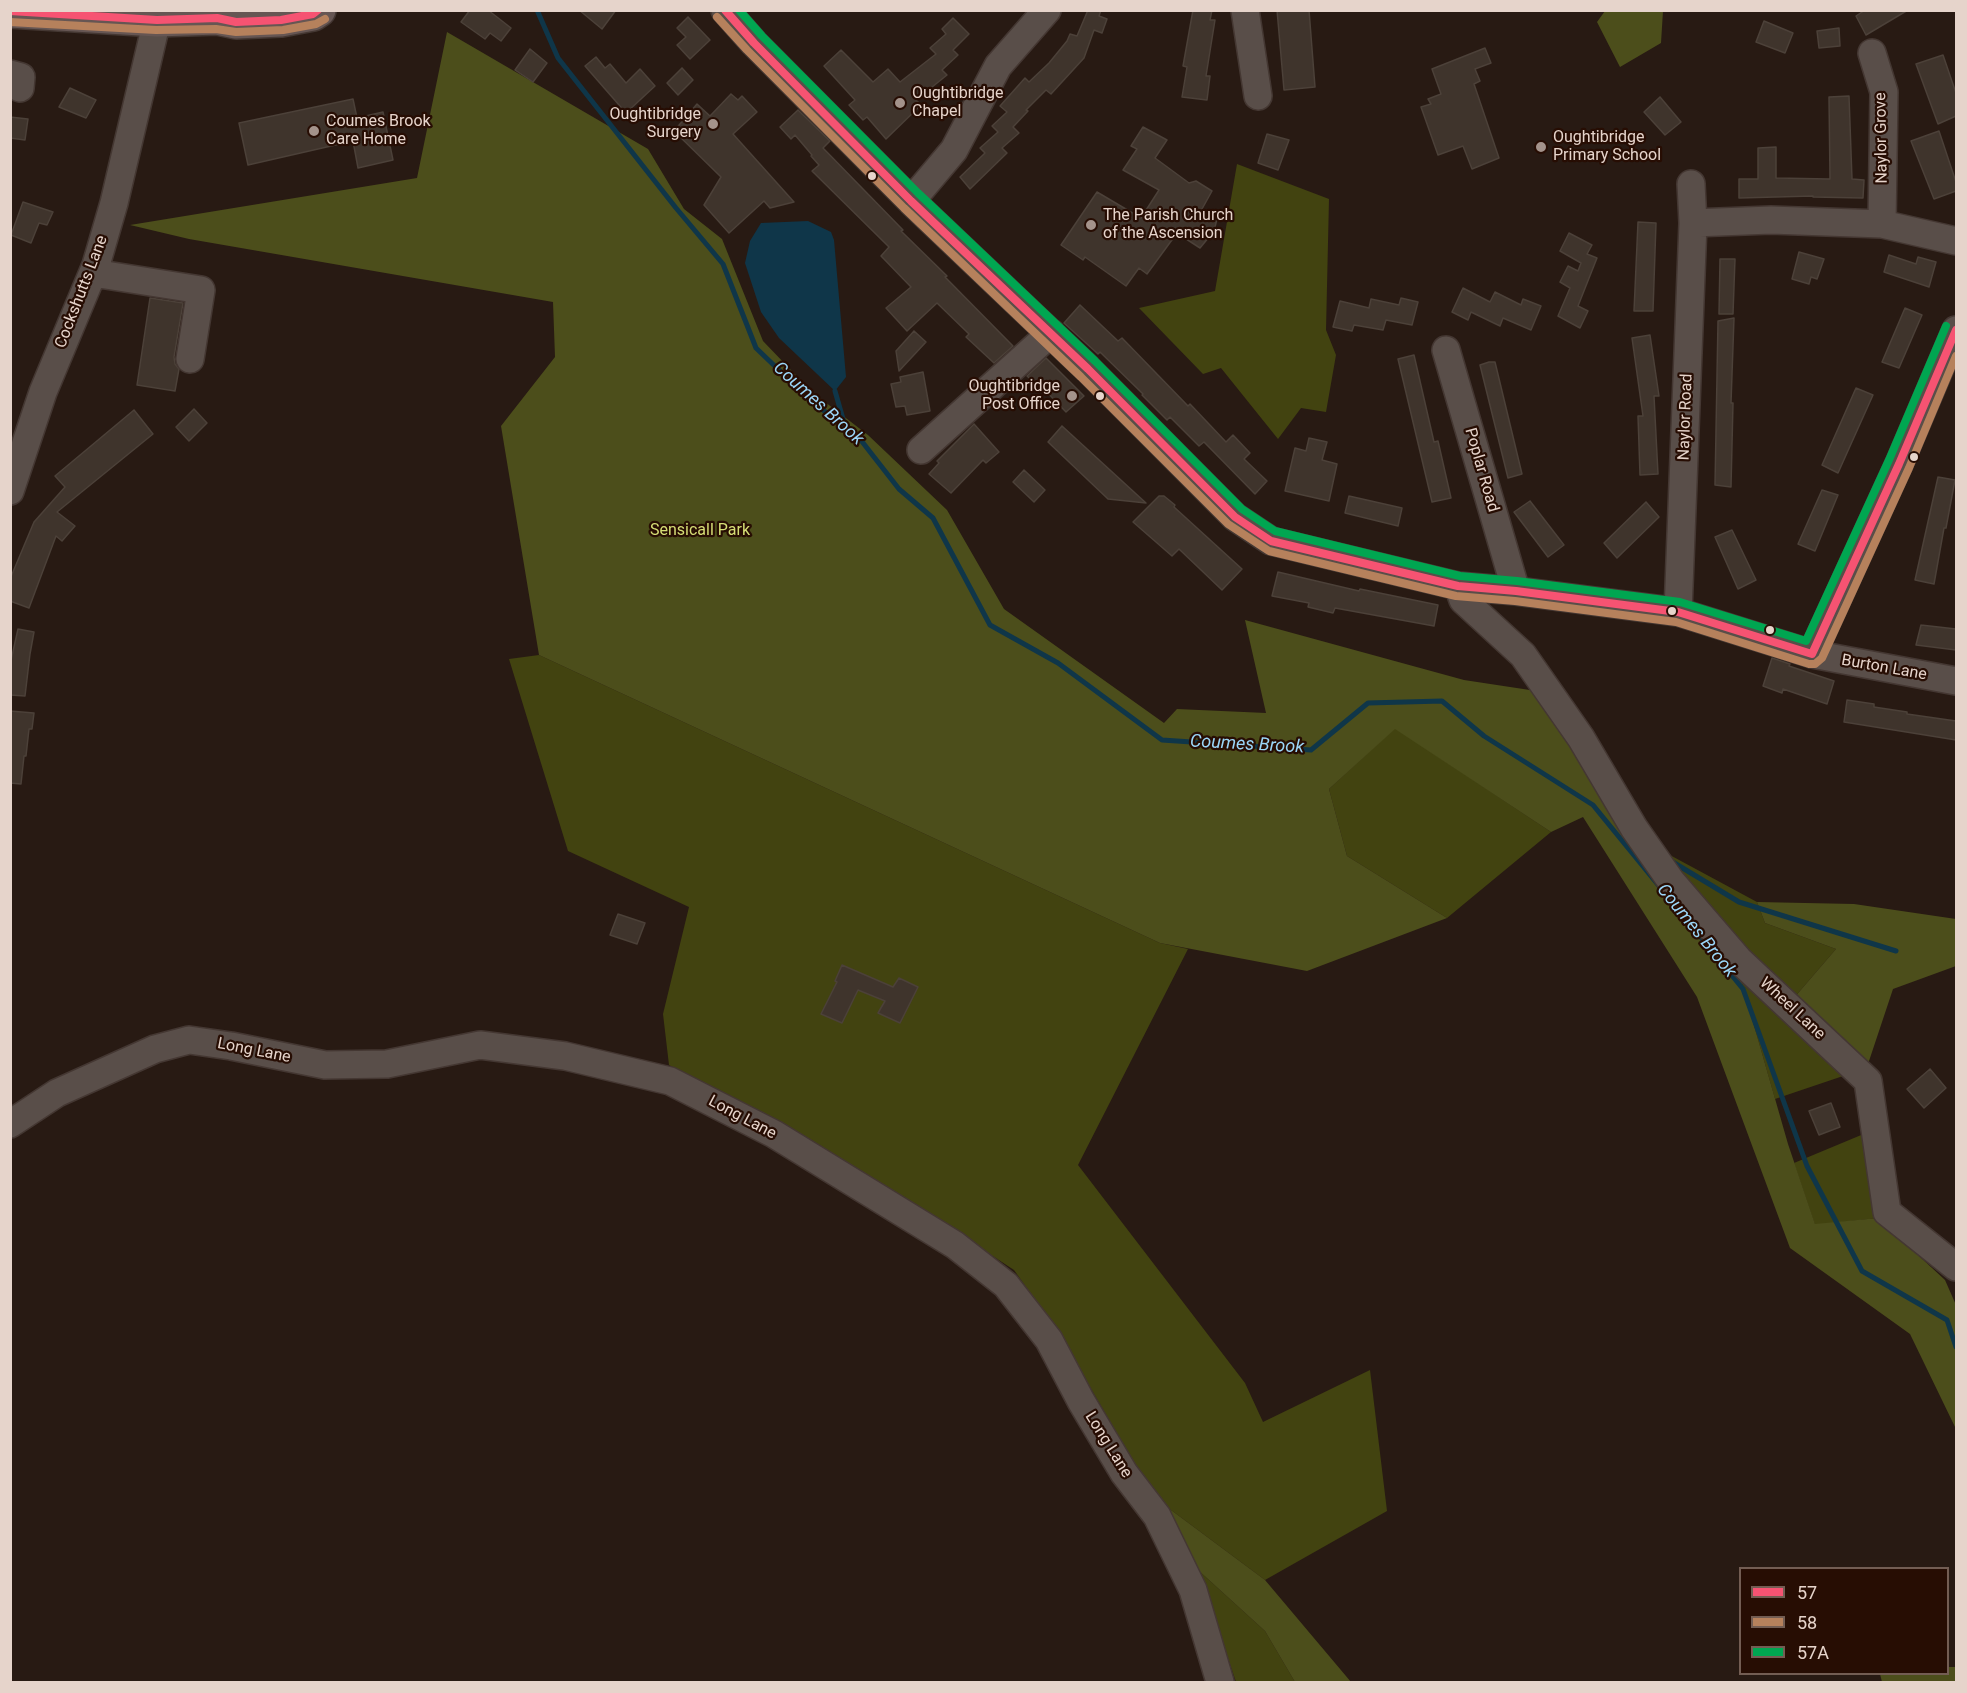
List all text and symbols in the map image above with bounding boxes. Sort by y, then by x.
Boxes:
place label: Oughtibridge Chapel [912,84,1004,122]
street label: Naylor Grove [1872,92,1892,184]
marker: Oughtibridge Chapel [893,96,907,110]
place label: Oughtibridge Surgery [609,105,701,143]
place label: Coumes Brook Care Home [326,112,431,150]
marker: Oughtibridge Surgery [706,117,720,131]
marker: Coumes Brook Care Home [307,124,321,138]
place label: Oughtibridge Primary School [1553,128,1661,166]
marker: Oughtibridge Primary School [1534,140,1548,154]
unlabelled marker [866,170,878,182]
place label: The Parish Church of the Ascension [1103,206,1233,244]
marker: The Parish Church of the Ascension [1084,218,1098,232]
street label: Cockshutts Lane [52,233,112,351]
water label: Coumes Brook [768,358,868,450]
street label: Naylor Road [1675,373,1697,461]
place label: Oughtibridge Post Office [968,377,1060,415]
marker: Oughtibridge Post Office [1065,389,1079,403]
unlabelled marker [1094,390,1106,402]
street label: Poplar Road [1460,426,1502,514]
unlabelled marker [1908,451,1920,463]
park label: Sensicall Park [650,521,750,541]
unlabelled marker [1666,605,1678,617]
unlabelled marker [1764,624,1776,636]
street label: Burton Lane [1840,651,1928,685]
water label: Coumes Brook [1189,731,1305,759]
water label: Coumes Brook [1652,880,1740,982]
street label: Wheel Lane [1755,974,1829,1044]
street label: Long Lane [216,1035,292,1067]
street label: Long Lane [705,1092,779,1144]
street label: Long Lane [1080,1408,1136,1482]
legend [1739,1567,1949,1675]
text: 57 [1797,1582,1817,1603]
text: 58 [1797,1612,1817,1633]
text: 57A [1797,1642,1829,1663]

